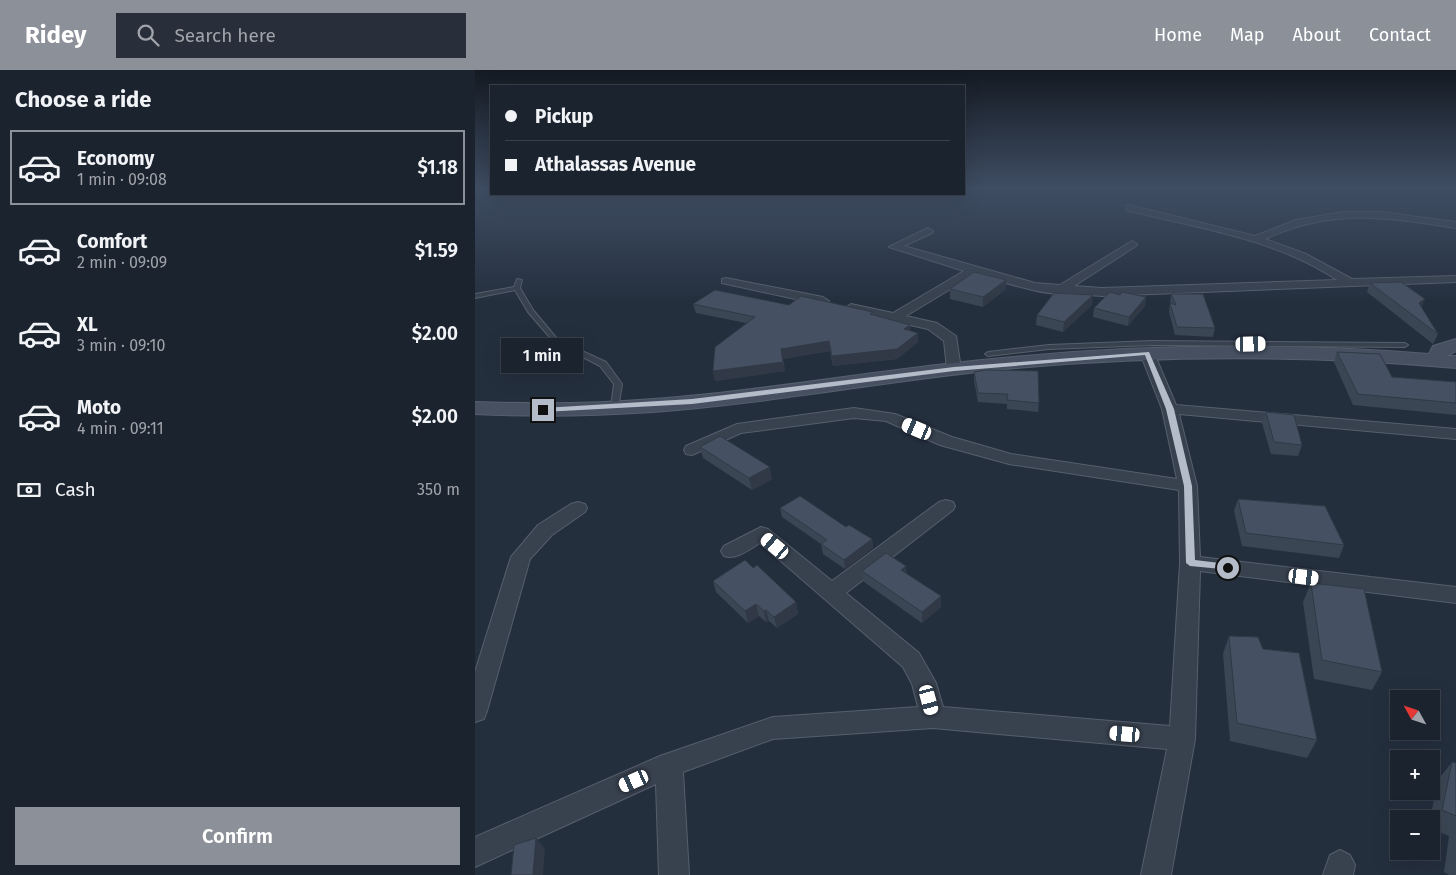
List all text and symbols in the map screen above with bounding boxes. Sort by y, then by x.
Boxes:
search box [116,13,466,58]
text: Ridey [25,21,86,49]
icon: search [134,21,162,49]
text: Search here [174,24,276,47]
text: Home [1154,24,1202,46]
text: Map [1230,24,1264,46]
text: About [1292,24,1341,46]
text: Contact [1369,24,1431,46]
text: Choose a ride [15,86,151,113]
text: Pickup [535,105,593,128]
icon: car [17,145,62,190]
text: Economy [77,147,154,170]
text: Athalassas Avenue [535,153,696,176]
text: $1.18 [417,156,458,179]
text: 1 min · 09:08 [77,170,167,189]
icon: car [17,228,62,273]
text: Comfort [77,230,147,253]
text: $1.59 [415,239,458,262]
text: 2 min · 09:09 [77,253,167,272]
icon: car [17,311,62,356]
text: XL [77,313,98,336]
text: $2.00 [412,322,458,345]
text: 3 min · 09:10 [77,336,165,355]
car [1235,336,1266,352]
callout: 1 min [502,338,584,372]
text: 1 min [523,346,561,365]
icon: car [17,394,62,439]
text: Moto [77,396,121,419]
route end [532,399,554,421]
text: $2.00 [412,405,458,428]
car [900,416,933,442]
text: 4 min · 09:11 [77,419,164,438]
icon: cash [15,476,43,504]
text: Cash [55,478,96,501]
text: 350 m [417,480,460,499]
car [758,531,791,561]
route start [1217,557,1239,579]
car [1288,568,1319,586]
car [917,684,940,716]
north arrow [1390,690,1440,740]
map controls [1390,690,1440,860]
car [1109,725,1140,743]
button: + [1390,750,1440,800]
car [617,768,650,794]
button: Confirm [15,807,460,865]
button: − [1390,810,1440,860]

